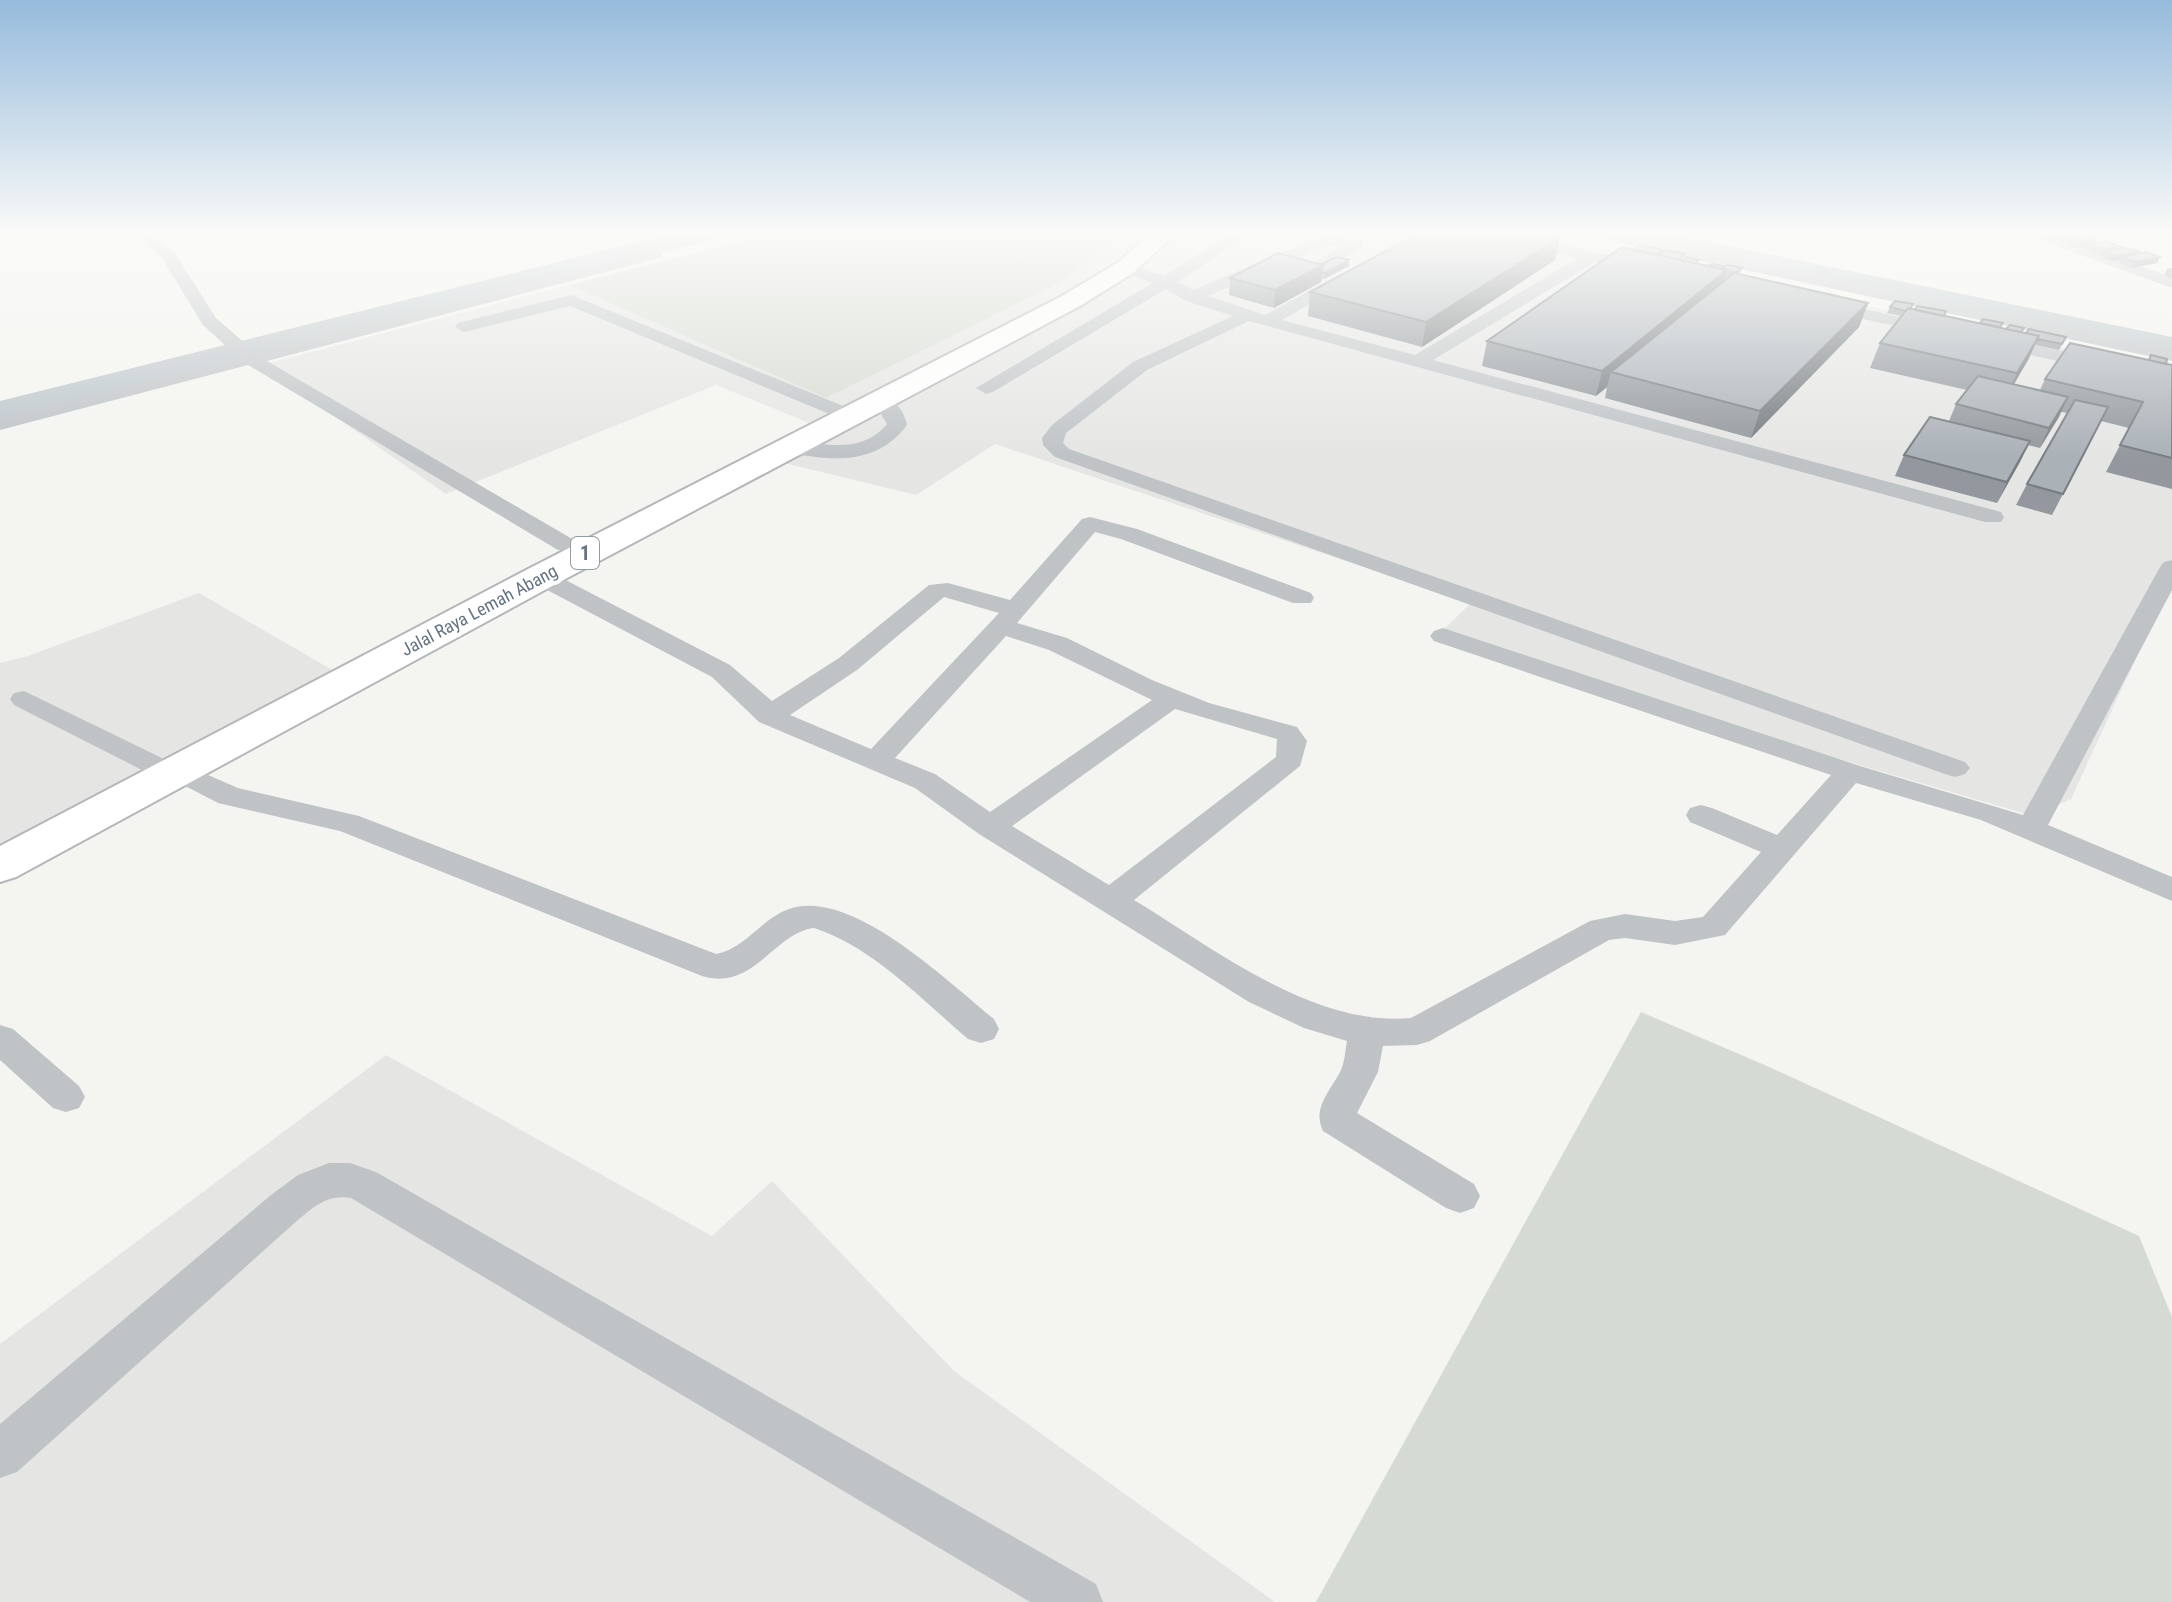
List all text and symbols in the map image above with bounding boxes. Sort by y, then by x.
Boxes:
road number: 1 [571,537,599,569]
street label: Jalal Raya Lemah Abang [397,560,561,660]

